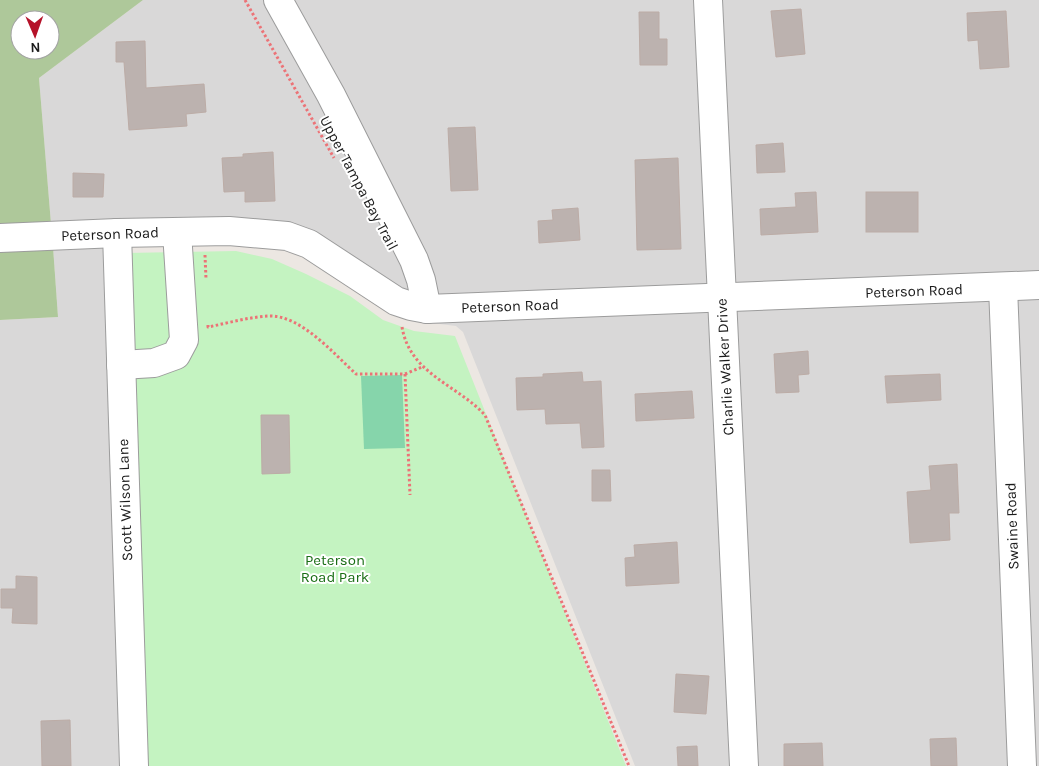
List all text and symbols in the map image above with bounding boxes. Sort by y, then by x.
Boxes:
north arrow [10,10,60,60]
text: N [30,39,41,56]
street label: Upper Tampa Bay Trail [316,113,402,253]
street label: Peterson Road [61,223,159,245]
street label: Peterson Road [865,280,963,302]
street label: Peterson Road [461,295,559,317]
street label: Charlie Walker Drive [712,298,738,436]
street label: Scott Wilson Lane [114,438,136,562]
street label: Swaine Road [1001,482,1023,570]
park label: Peterson Road Park [301,551,369,586]

